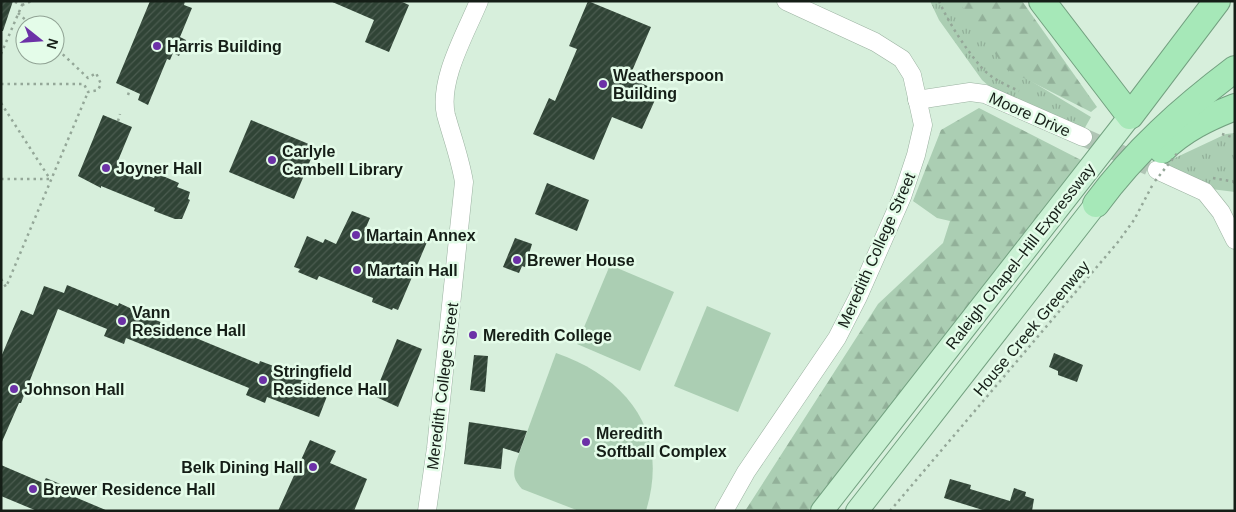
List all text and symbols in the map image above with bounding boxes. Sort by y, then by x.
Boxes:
north arrow [15,15,65,65]
text: N [43,37,62,51]
place label: Harris Building [167,38,282,55]
marker: Harris Building [151,40,163,52]
place label: Weatherspoon Building [613,67,724,102]
marker: Weatherspoon Building [597,78,609,90]
street label: Moore Drive [987,89,1073,140]
place label: Carlyle Cambell Library [282,143,403,178]
marker: Carlyle Cambell Library [266,154,278,166]
place label: Joyner Hall [116,160,202,177]
street label: Raleigh Chapel–Hill Expressway [943,160,1098,353]
marker: Joyner Hall [100,162,112,174]
street label: Meredith College Street [835,169,919,330]
place label: Martain Annex [366,227,476,244]
marker: Martain Annex [350,229,362,241]
place label: Brewer House [527,252,635,269]
marker: Brewer House [511,254,523,266]
street label: House Creek Greenway [970,257,1093,399]
place label: Martain Hall [367,262,458,279]
marker: Martain Hall [351,264,363,276]
street label: Meredith College Street [424,301,461,471]
place label: Vann Residence Hall [132,304,246,339]
marker: Vann Residence Hall [116,315,128,327]
place label: Meredith College [483,327,612,344]
marker: Meredith College [467,329,479,341]
place label: Stringfield Residence Hall [273,363,387,398]
marker: Stringfield Residence Hall [257,374,269,386]
place label: Johnson Hall [24,381,124,398]
marker: Johnson Hall [8,383,20,395]
place label: Meredith Softball Complex [596,425,727,460]
marker: Meredith Softball Complex [580,436,592,448]
place label: Belk Dining Hall [181,459,303,476]
marker: Belk Dining Hall [307,461,319,473]
place label: Brewer Residence Hall [43,481,216,498]
marker: Brewer Residence Hall [27,483,39,495]

